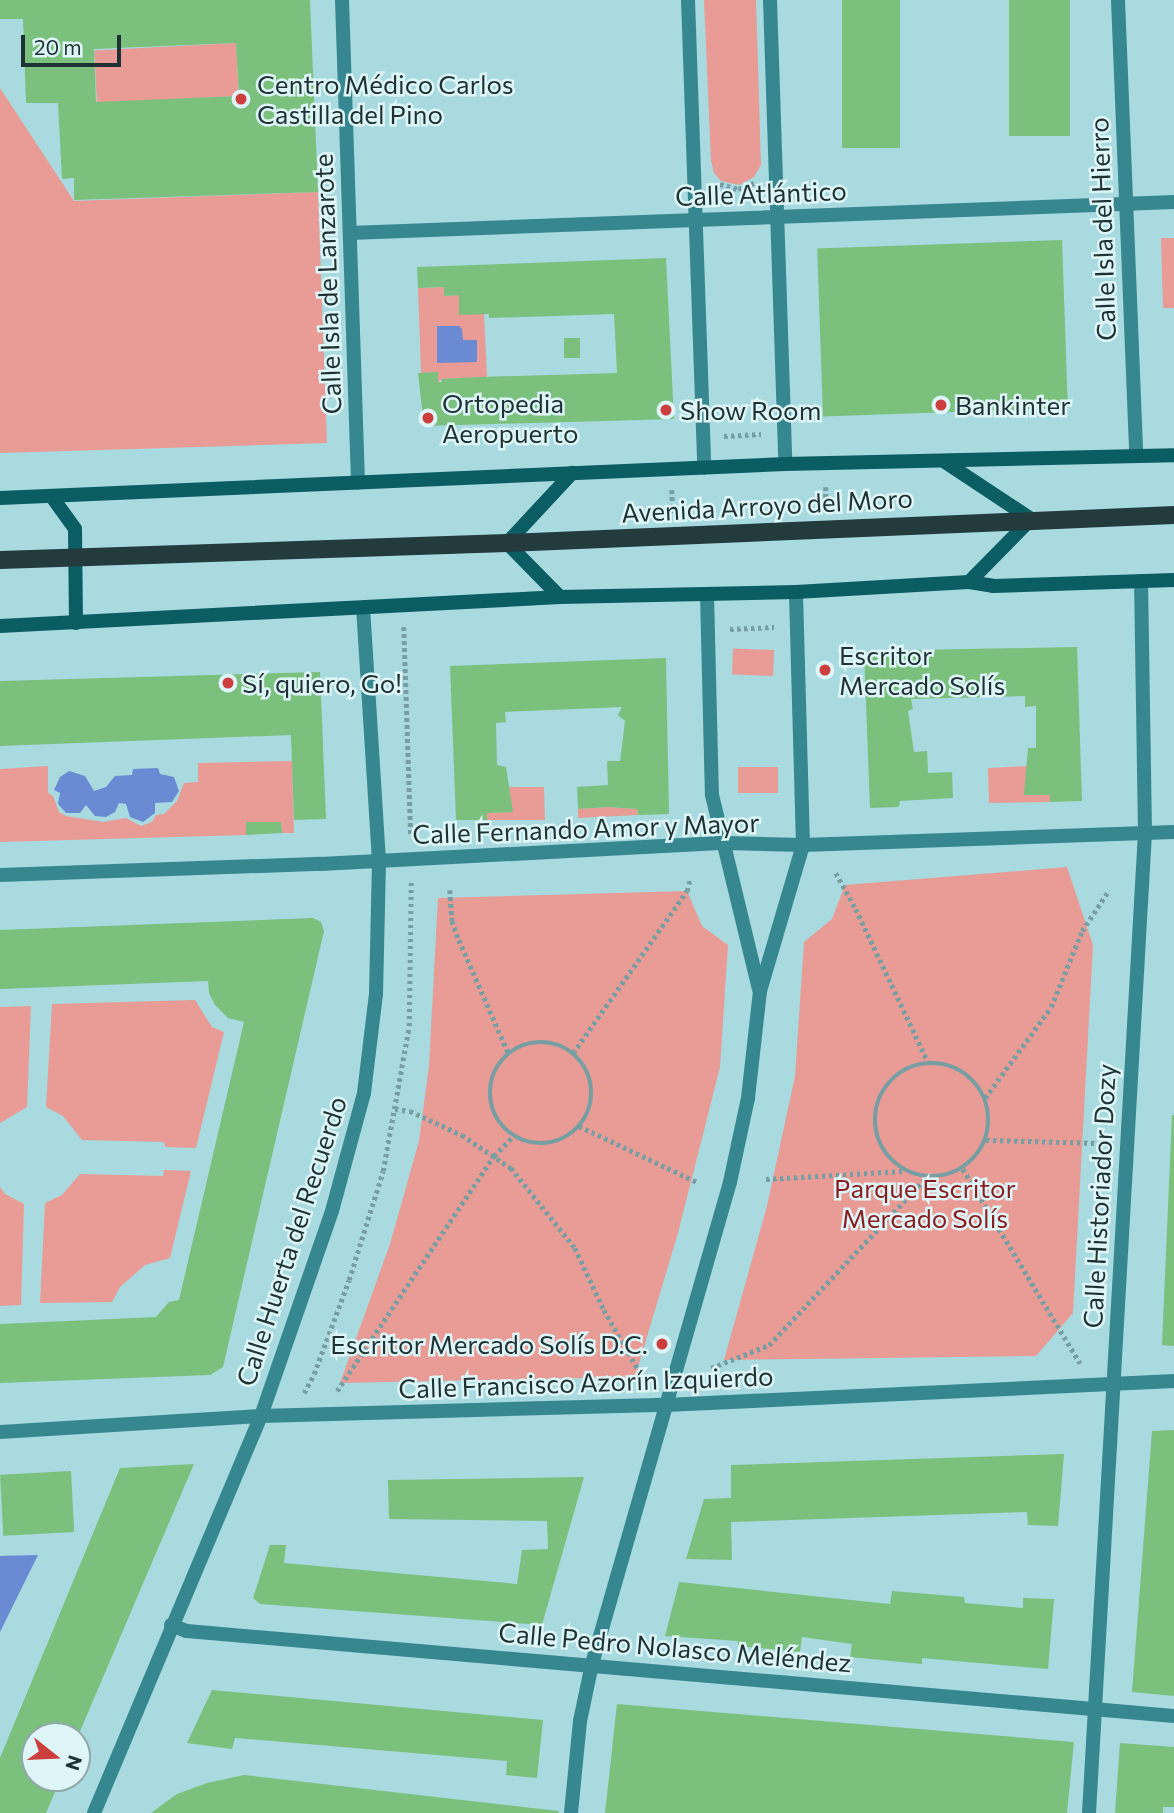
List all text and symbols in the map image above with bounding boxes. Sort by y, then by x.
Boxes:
scale bar [24,21,124,65]
text: 20 m [34,34,82,59]
place label: Centro Médico Carlos Castilla del Pino [257,68,514,130]
marker: Centro Médico Carlos Castilla del Pino [231,89,251,109]
street label: Calle Isla del Hierro [1083,117,1121,341]
street label: Calle Isla de Lanzarote [307,153,347,415]
street label: Calle Atlántico [675,174,847,212]
place label: Ortopedia Aeropuerto [442,387,579,448]
place label: Bankinter [955,389,1071,421]
place label: Show Room [680,394,821,426]
marker: Bankinter [933,397,949,413]
marker: Show Room [658,402,674,418]
marker: Ortopedia Aeropuerto [420,410,436,426]
street label: Avenida Arroyo del Moro [621,482,913,528]
place label: Escritor Mercado Solís [839,639,1005,700]
marker: Escritor Mercado Solís [817,662,833,678]
place label: Sí, quiero, Go! [242,667,402,699]
marker: Sí, quiero, Go! [220,675,236,691]
street label: Calle Fernando Amor y Mayor [412,806,760,850]
street label: Calle Historiador Dozy [1076,1063,1122,1329]
street label: Calle Huerta del Recuerdo [229,1092,353,1390]
park label: Parque Escritor Mercado Solís [834,1172,1016,1234]
place label: Escritor Mercado Solís D.C. [330,1328,648,1360]
marker: Escritor Mercado Solís D.C. [654,1336,670,1352]
street label: Calle Francisco Azorín Izquierdo [398,1360,774,1404]
street label: Calle Pedro Nolasco Meléndez [497,1616,853,1678]
north arrow [21,1722,91,1792]
text: N [61,1753,88,1773]

